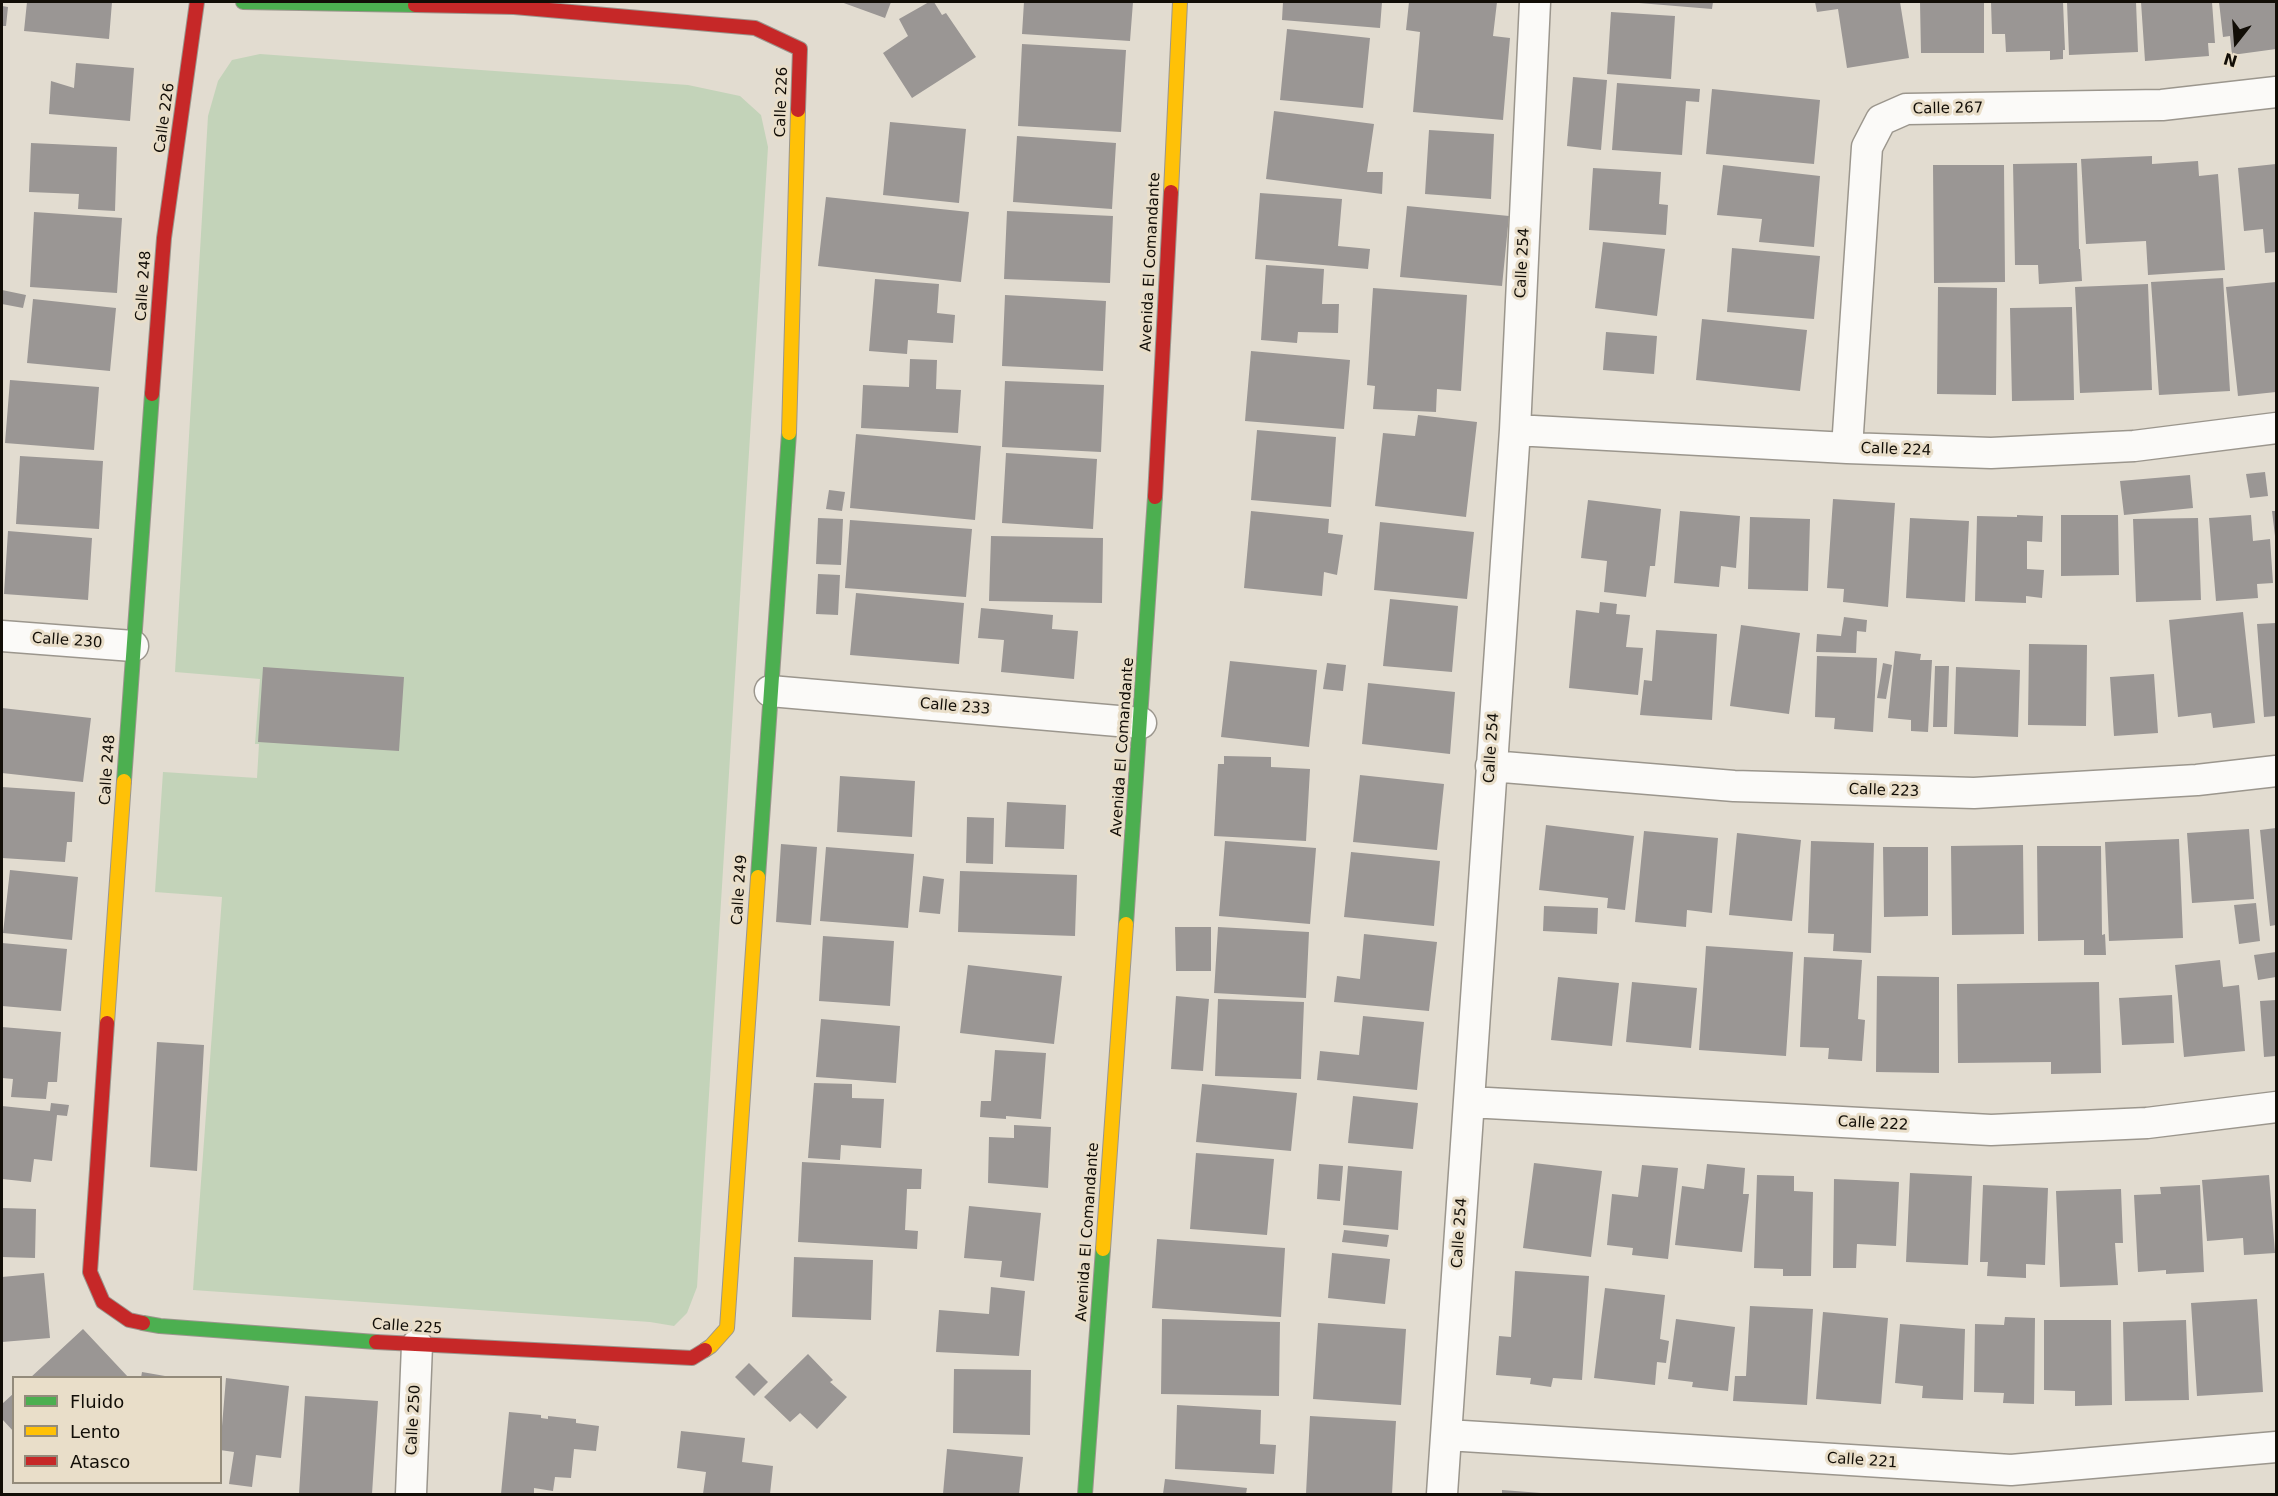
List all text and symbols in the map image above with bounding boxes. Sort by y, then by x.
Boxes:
north arrow [2206,12,2266,72]
text: N [2221,49,2240,71]
street label: Calle 226 [772,66,792,138]
street label: Calle 226 [151,82,179,154]
street label: Calle 267 [1913,99,1983,119]
street label: Avenida El Comandante [1137,172,1165,352]
street label: Calle 254 [1512,227,1534,299]
street label: Calle 248 [133,250,155,322]
street label: Calle 224 [1860,440,1932,460]
street label: Calle 230 [31,630,103,652]
street label: Avenida El Comandante [1108,657,1138,837]
street label: Calle 233 [919,695,991,719]
street label: Calle 254 [1481,712,1503,784]
street label: Calle 248 [97,734,119,806]
street label: Calle 223 [1848,781,1920,801]
street label: Calle 249 [729,854,751,926]
street label: Calle 222 [1837,1113,1909,1135]
street label: Avenida El Comandante [1073,1142,1103,1322]
street label: Calle 254 [1449,1197,1471,1269]
street label: Calle 225 [371,1316,443,1338]
legend [12,1376,222,1484]
street label: Calle 250 [403,1384,425,1456]
text: Fluido [70,1391,124,1412]
text: Lento [70,1421,120,1442]
street label: Calle 221 [1826,1450,1898,1472]
text: Atasco [70,1451,130,1472]

